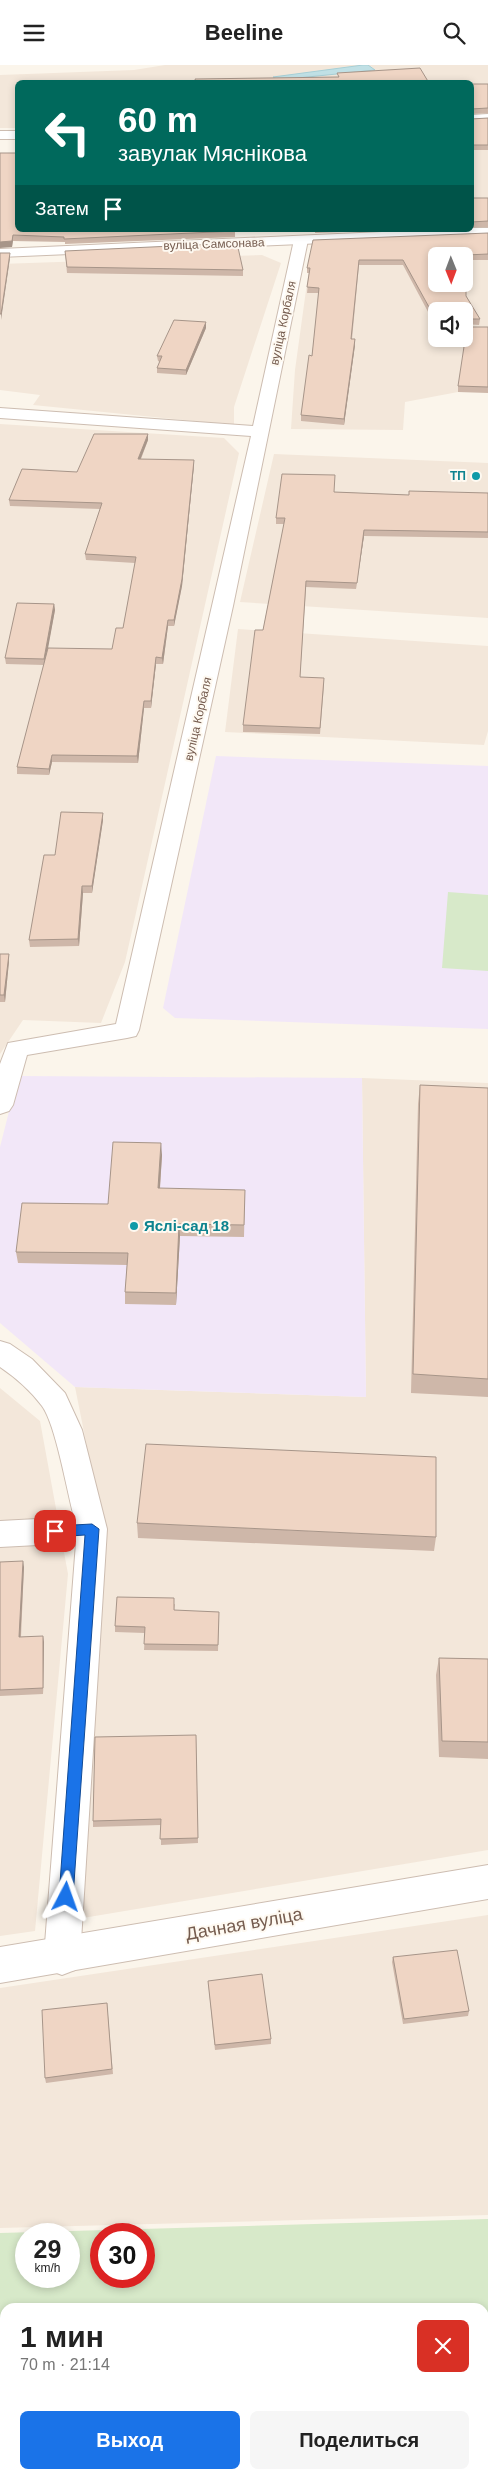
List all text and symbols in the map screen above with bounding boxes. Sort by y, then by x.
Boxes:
icon: menu [20,19,48,47]
icon: search [440,19,468,47]
text: Beeline [205,20,283,45]
icon: left [35,100,100,165]
text: 60 m [118,100,198,139]
text: завулак Мяснікова [118,141,307,166]
icon: arrive [99,195,127,223]
text: Затем [35,198,89,219]
street label: вуліца Самсонава [163,235,265,253]
north arrow [428,247,472,293]
map controls [428,247,473,347]
street label: вуліца Корбаля [267,280,299,366]
button: sound [428,302,473,347]
place label: ТП [450,469,466,483]
marker: ТП [470,470,482,482]
street label: вуліца Корбаля [182,676,214,762]
place label: Яслі-сад 18 [144,1217,229,1234]
marker: Яслі-сад 18 [128,1220,140,1232]
pin [34,1510,76,1552]
icon: arrive [41,1517,69,1545]
position arrow [39,1870,91,1922]
street label: Дачная вуліца [184,1904,305,1944]
speed limit sign: 30 [90,2223,155,2288]
text: 29 [34,2235,61,2263]
text: km/h [34,2261,61,2275]
text: 1 мин [20,2320,104,2353]
button: close [417,2320,469,2372]
text: 70 m · 21:14 [20,2356,110,2373]
button: Выход [20,2411,240,2469]
button: Поделиться [250,2411,469,2469]

